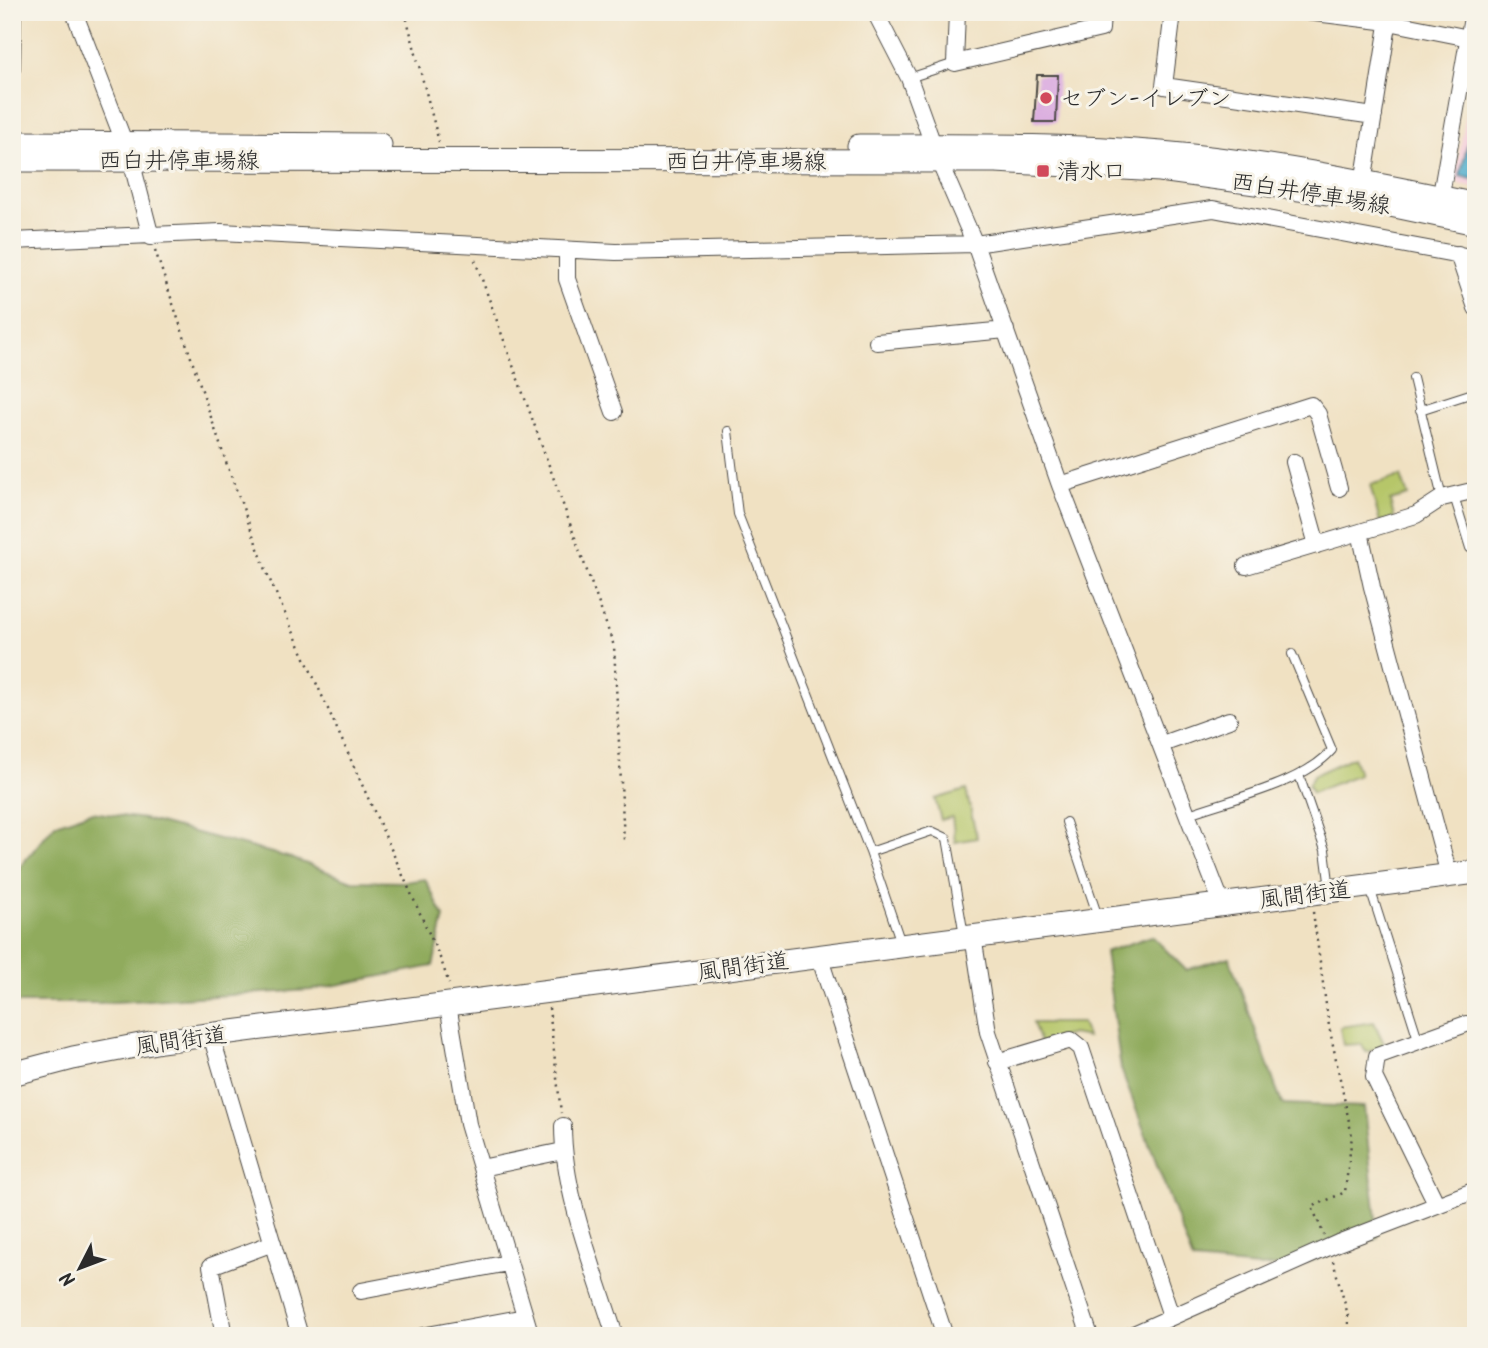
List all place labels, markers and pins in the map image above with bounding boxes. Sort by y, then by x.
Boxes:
place label: セブン-イレブン [1060,82,1232,118]
marker: セブン-イレブン [1038,90,1054,106]
place label: 清水口 [1057,155,1126,191]
marker: 清水口 [1035,163,1051,179]

